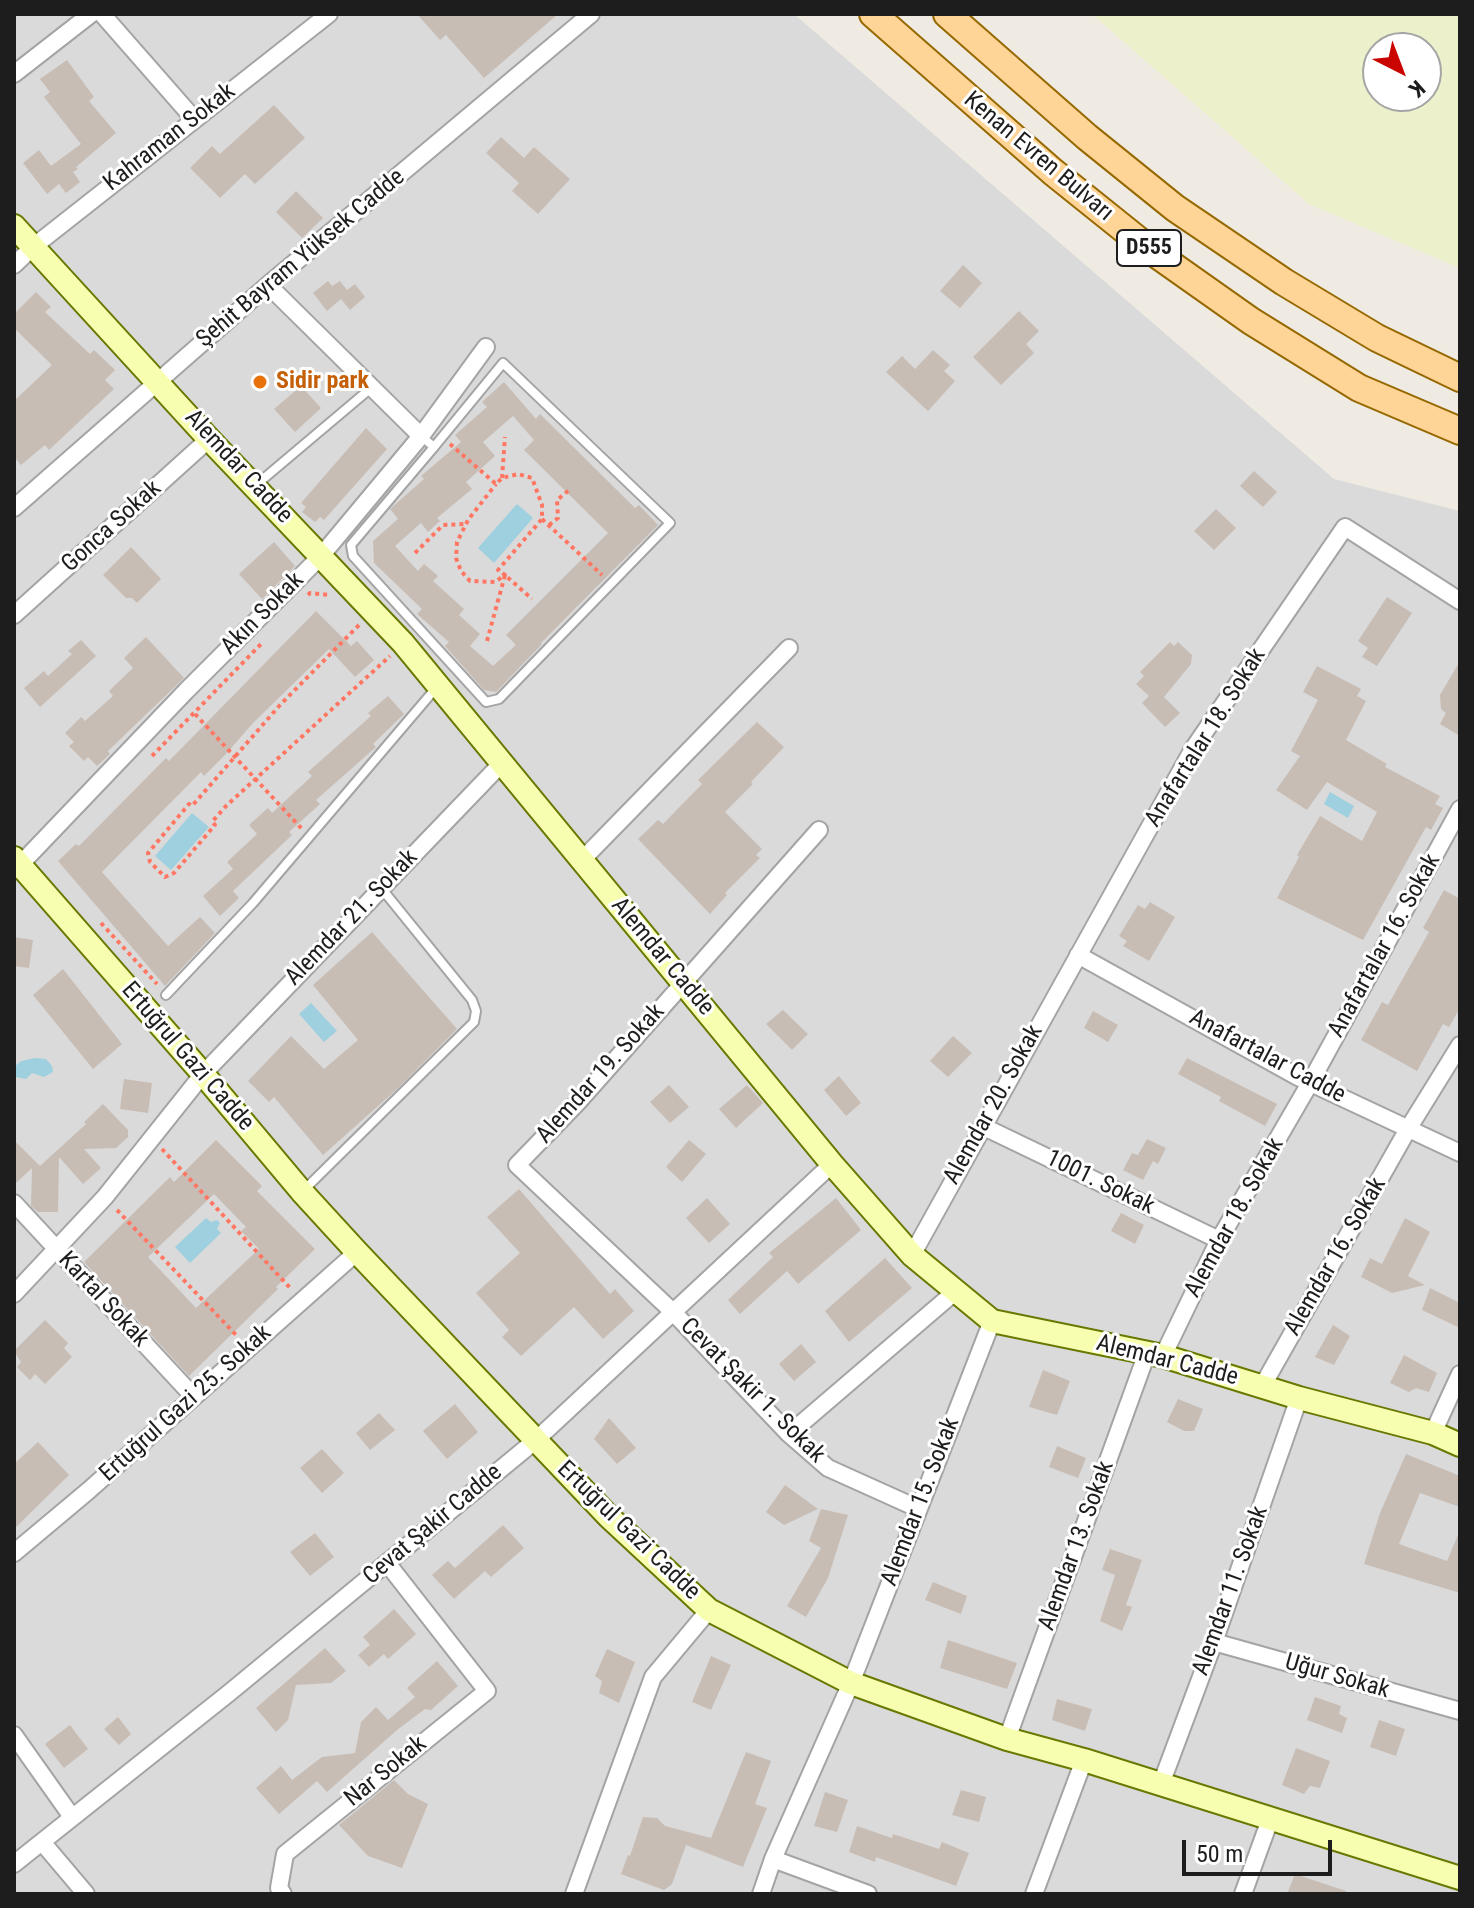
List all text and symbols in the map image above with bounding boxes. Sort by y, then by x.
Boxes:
north arrow [1362,32,1442,112]
text: K [1404,75,1430,102]
street label: Kahraman Sokak [99,78,241,198]
street label: Kenan Evren Bulvarı [957,86,1119,228]
street label: Şehit Bayram Yüksek Cadde [191,163,411,355]
road number: D555 [1117,230,1181,266]
place label: Sidir park [276,368,369,396]
marker: Sidir park [251,373,269,391]
street label: Alemdar Cadde [178,404,298,530]
street label: Gonca Sokak [56,475,168,579]
street label: Akın Sokak [216,567,310,661]
street label: Anafartalar 18. Sokak [1139,643,1273,833]
street label: Alemdar 21. Sokak [280,844,424,992]
street label: Anafartalar 16. Sokak [1323,849,1447,1043]
street label: Alemdar Cadde [604,892,720,1022]
street label: Ertuğrul Gazi Cadde [115,977,259,1137]
street label: Alemdar 19. Sokak [531,998,671,1150]
street label: Anafartalar Cadde [1184,1004,1350,1110]
street label: Alemdar 20. Sokak [938,1020,1050,1190]
street label: Alemdar 18. Sokak [1179,1133,1291,1303]
street label: 1001. Sokak [1041,1144,1159,1222]
street label: Alemdar 16. Sokak [1279,1173,1393,1341]
street label: Kartal Sokak [52,1246,154,1354]
street label: Cevat Şakir 1. Sokak [673,1312,831,1470]
street label: Ertuğrul Gazi 25. Sokak [94,1319,278,1489]
street label: Alemdar Cadde [1093,1329,1241,1393]
street label: Alemdar 15. Sokak [876,1414,966,1590]
street label: Ertuğrul Gazi Cadde [550,1455,706,1607]
street label: Alemdar 13. Sokak [1033,1457,1121,1635]
street label: Cevat Şakir Cadde [358,1459,508,1591]
street label: Alemdar 11. Sokak [1187,1502,1275,1680]
street label: Uğur Sokak [1281,1648,1393,1706]
street label: Nar Sokak [339,1730,433,1814]
scale bar [1186,1824,1336,1874]
text: 50 m [1196,1840,1243,1868]

